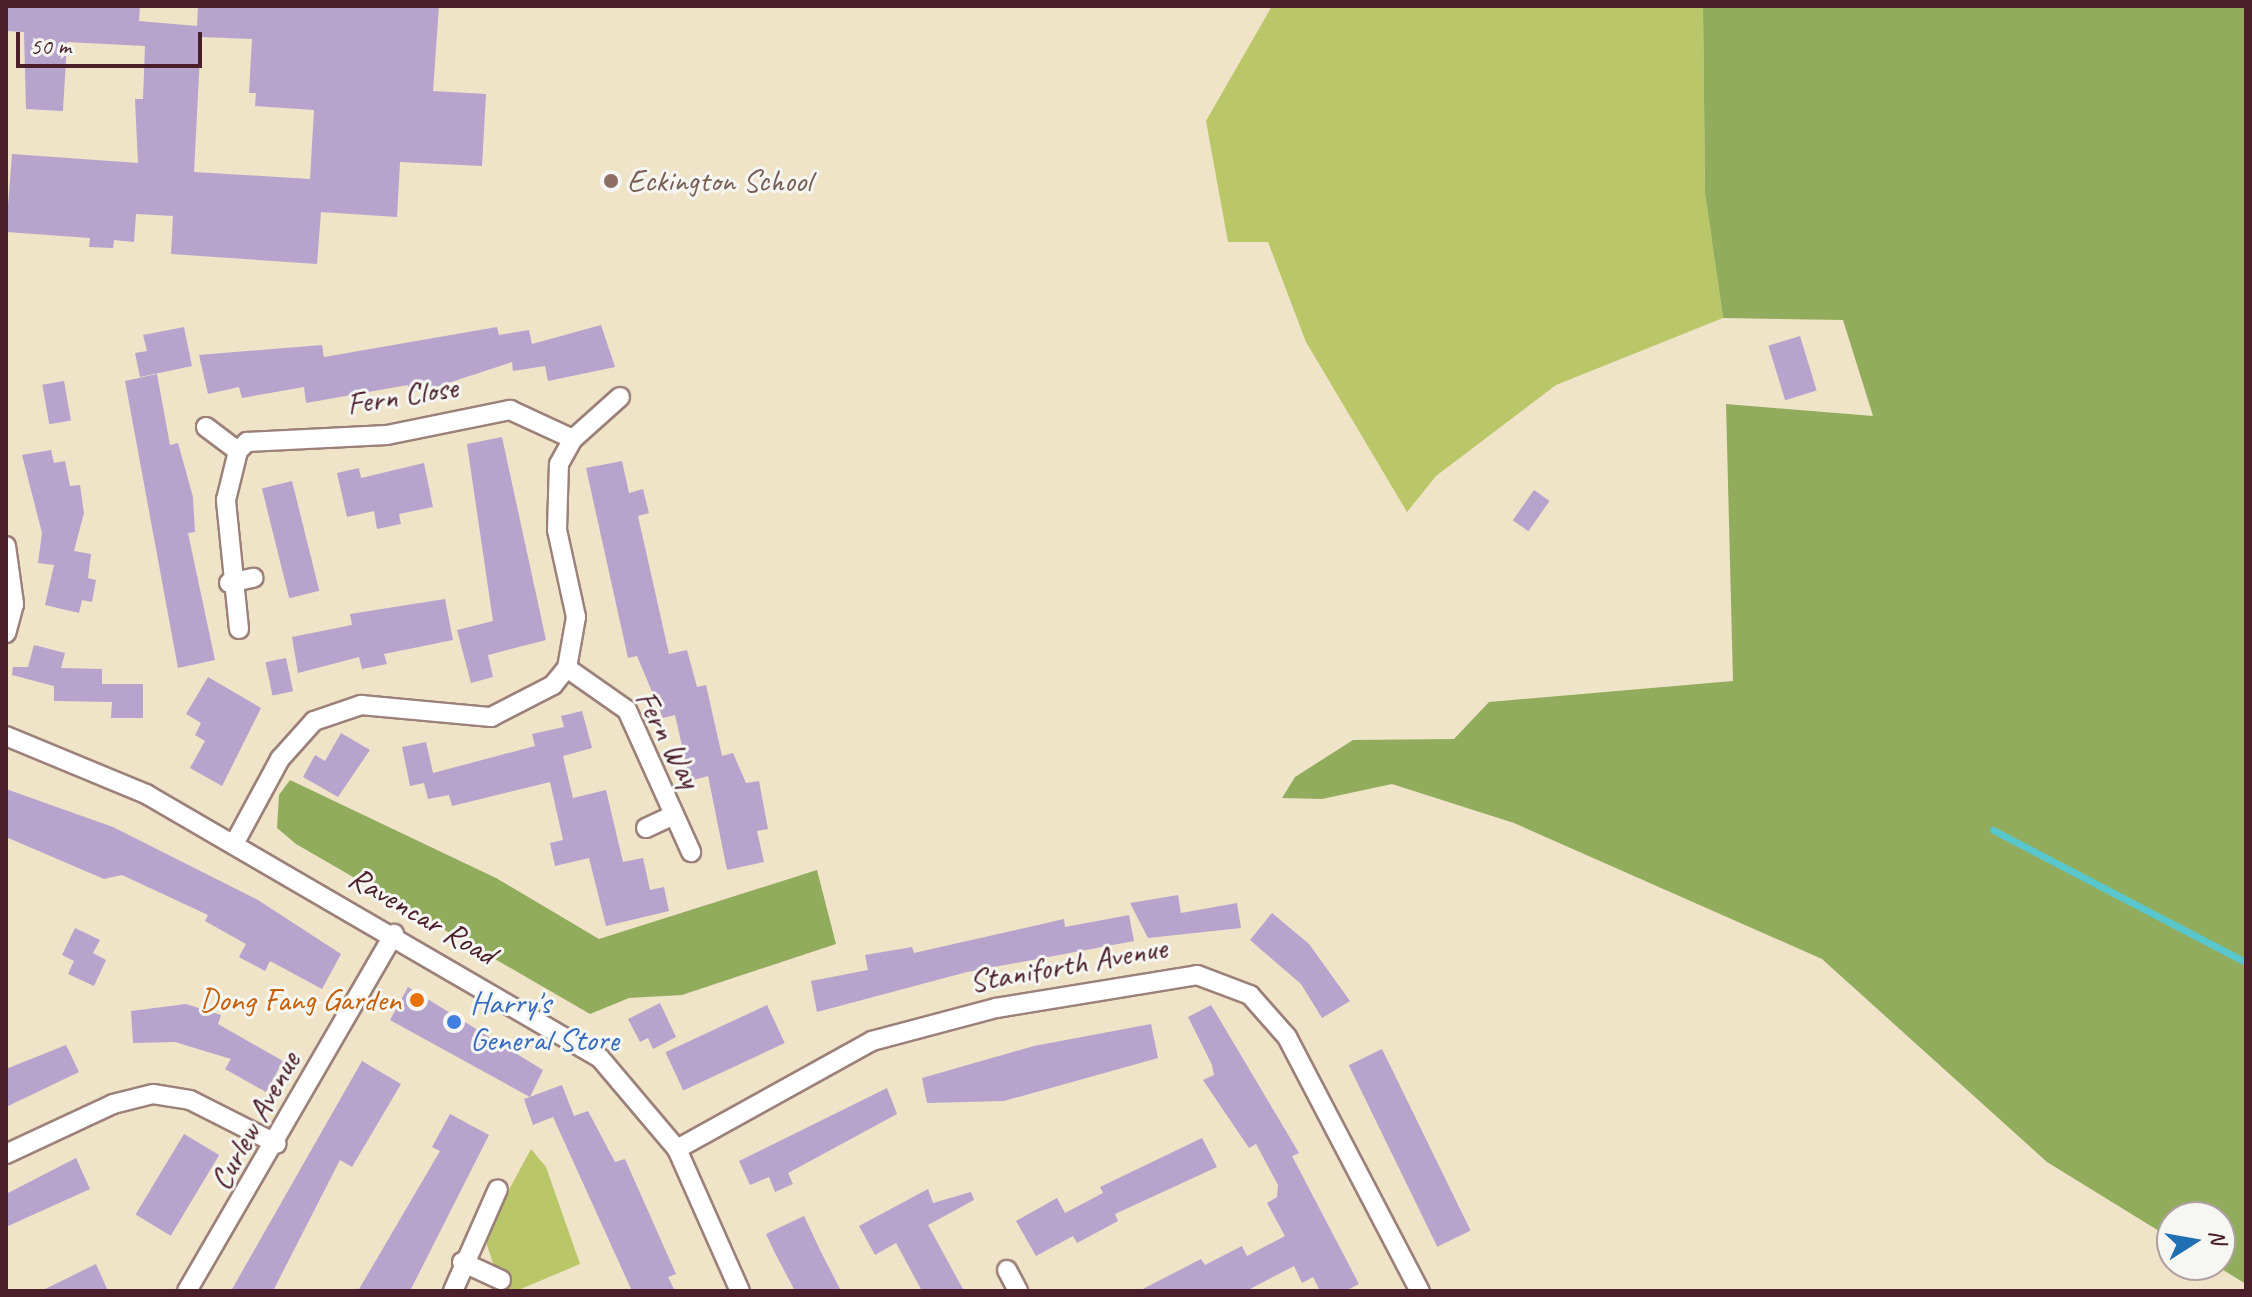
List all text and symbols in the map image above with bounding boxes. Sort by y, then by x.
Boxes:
scale bar [20,16,206,66]
text: 50 m [30,31,71,61]
place label: Eckington School [627,162,812,200]
marker: Eckington School [602,172,620,190]
street label: Fern Close [344,368,460,424]
street label: Fern Way [626,683,710,795]
street label: Ravencar Road [342,859,502,973]
street label: Staniforth Avenue [966,929,1170,1001]
place label: Dong Fang Garden [198,981,401,1019]
place label: Harry's General Store [470,985,619,1060]
marker: Dong Fang Garden [408,991,426,1009]
marker: Harry's General Store [445,1013,463,1031]
street label: Curlew Avenue [201,1045,309,1197]
north arrow [2156,1201,2236,1281]
text: N [2203,1227,2233,1246]

